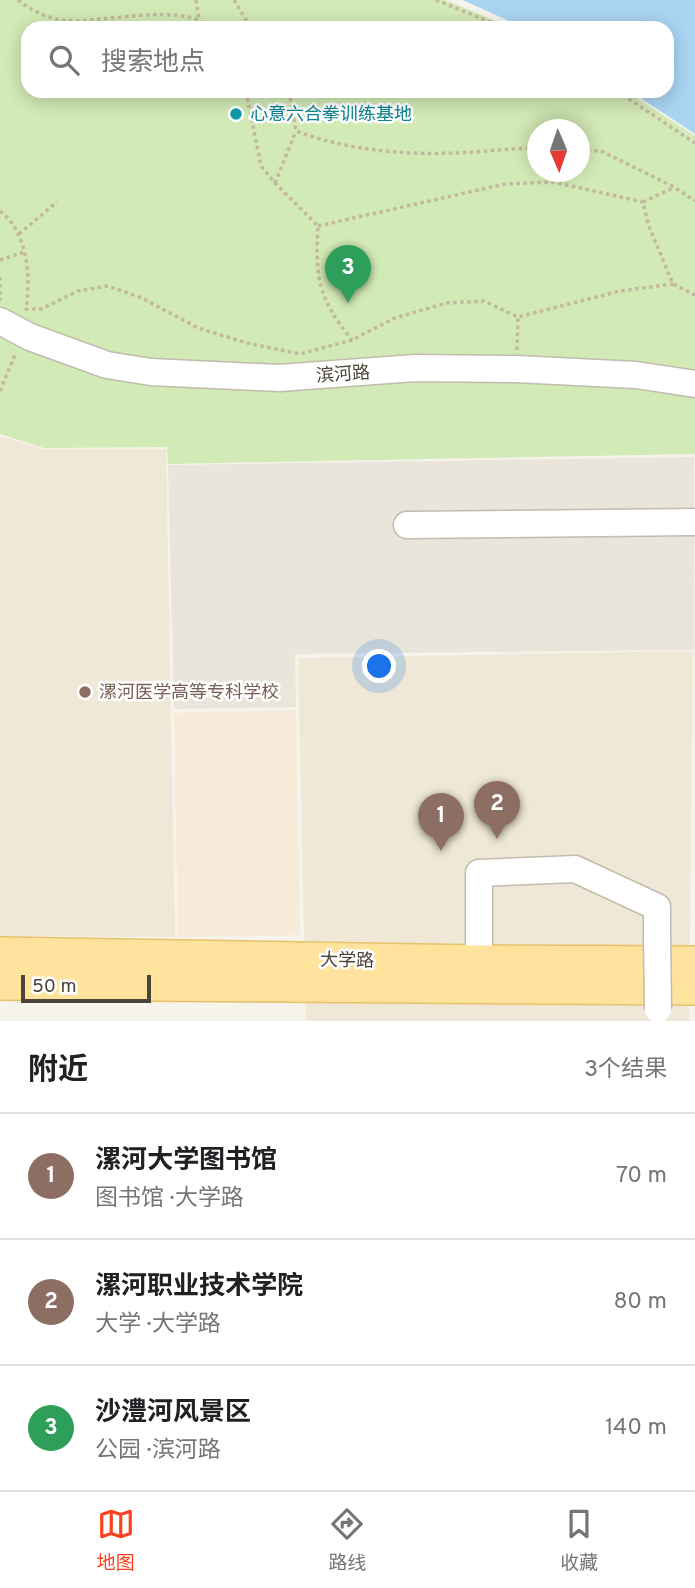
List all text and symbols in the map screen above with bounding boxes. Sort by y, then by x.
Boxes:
search box [21,21,674,98]
icon: search [45,41,83,79]
text: 搜索地点 [101,47,205,80]
place label: 心意六合拳训练基地 [250,104,412,127]
marker: 心意六合拳训练基地 [228,106,244,122]
north arrow [527,119,590,182]
pin: 3 [325,245,371,303]
street label: 滨河路 [315,362,371,389]
your location [362,649,396,683]
place label: 漯河医学高等专科学校 [99,682,279,705]
marker: 漯河医学高等专科学校 [77,684,93,700]
pin: 2 [474,781,520,839]
pin: 1 [418,793,464,851]
street label: 大学路 [320,950,374,973]
scale bar [21,972,150,1004]
text: 50 m [32,975,77,999]
text: 附近 [28,1053,88,1090]
text: 3个结果 [584,1056,667,1085]
text: 漯河大学图书馆 [95,1145,277,1178]
text: 1 [46,1162,56,1191]
text: 70 m [616,1162,667,1191]
text: 图书馆 · 大学路 [95,1185,244,1214]
text: 漯河职业技术学院 [95,1271,303,1304]
text: 2 [44,1288,58,1317]
text: 80 m [614,1288,667,1317]
text: 大学 · 大学路 [95,1311,221,1340]
text: 沙澧河风景区 [95,1397,251,1430]
text: 3 [44,1414,58,1443]
text: 140 m [605,1414,667,1443]
text: 公园 · 滨河路 [95,1437,221,1466]
tab: 地图 [97,1505,135,1576]
tab: 路线 [328,1505,366,1576]
tab: 收藏 [560,1505,598,1576]

